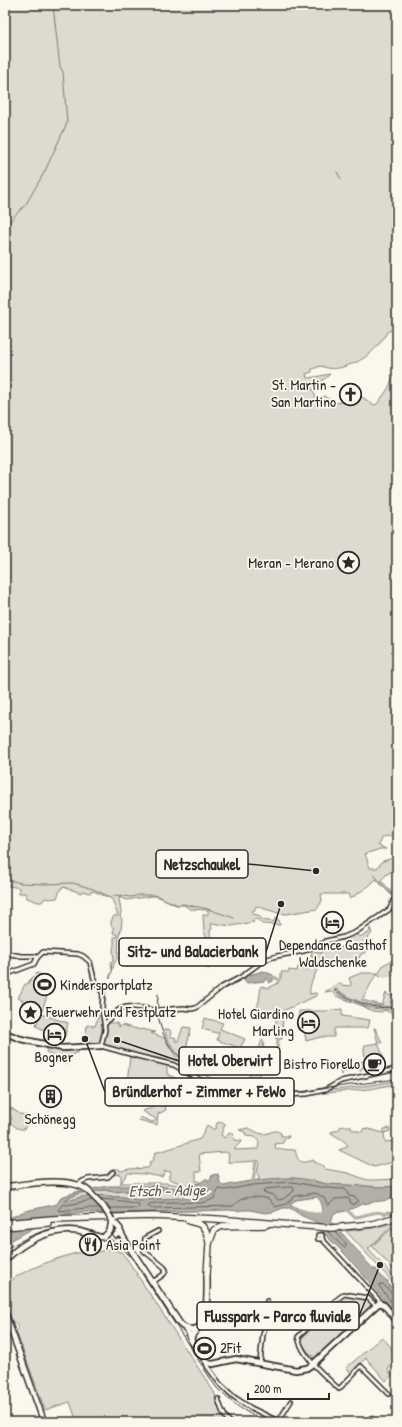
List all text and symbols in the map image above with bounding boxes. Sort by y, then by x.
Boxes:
place label: St. Martin - San Martino [271,374,336,412]
church icon: St. Martin - San Martino [338,381,364,407]
place icon: Meran - Merano [336,550,362,576]
place label: Meran - Merano [248,552,334,573]
callout: Netzschaukel [156,850,248,878]
text: Netzschaukel [164,853,241,875]
hotel icon: Dependance Gasthof Waldschenke [320,909,346,935]
place label: Dependance Gasthof Waldschenke [279,934,387,972]
callout: Sitz- und Balacierbank [119,938,266,966]
text: Sitz- und Balacierbank [128,940,259,962]
sports icon: Kindersportplatz [32,972,58,998]
place label: Kindersportplatz [60,974,153,995]
place icon: Feuerwehr und Festplatz [17,999,43,1025]
place label: Feuerwehr und Festplatz [45,1001,177,1022]
place label: Hotel Giardino Marling [218,1003,294,1041]
hotel icon: Hotel Giardino Marling [296,1010,322,1036]
hotel icon: Bogner [41,1021,67,1047]
place label: Bogner [35,1046,74,1067]
callout: Hotel Oberwirt [179,1047,280,1075]
text: Hotel Oberwirt [188,1049,273,1071]
cafe icon: Bistro Fiorello [362,1051,388,1077]
place label: Bistro Fiorello [284,1053,360,1074]
callout: Bründlerhof - Zimmer + FeWo [105,1078,294,1106]
text: Bründlerhof - Zimmer + FeWo [112,1080,286,1102]
building icon: Schönegg [37,1083,63,1109]
place label: Schönegg [24,1108,76,1129]
water label: Etsch - Adige [129,1178,206,1202]
restaurant icon: Asia Point [78,1232,104,1258]
place label: Asia Point [106,1234,161,1255]
callout: Flusspark - Parco fluviale [197,1302,359,1330]
text: Flusspark - Parco fluviale [204,1305,352,1328]
sports icon: 2Fit [192,1335,218,1361]
place label: 2Fit [220,1337,242,1358]
scale bar [248,1375,329,1401]
text: 200 m [254,1380,281,1397]

